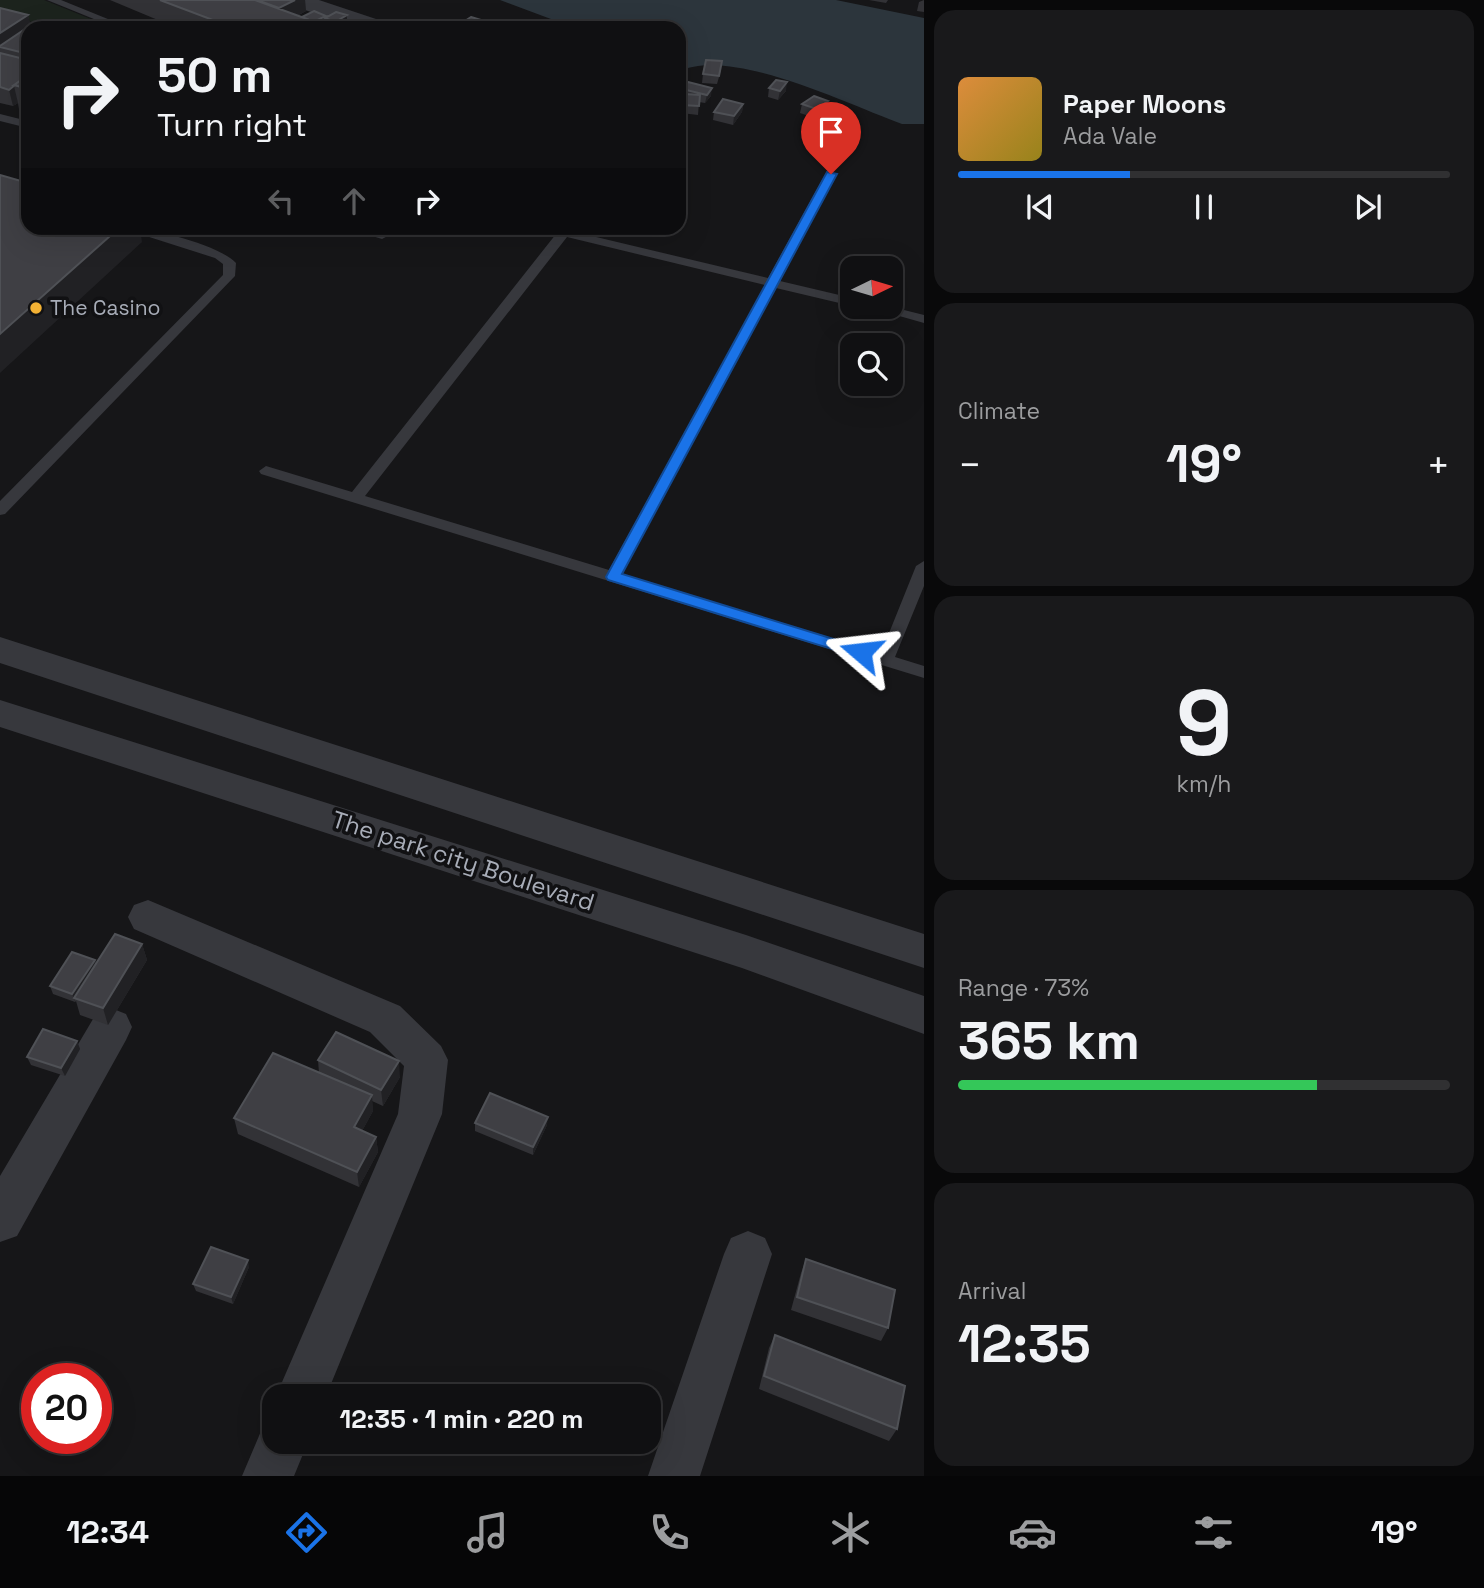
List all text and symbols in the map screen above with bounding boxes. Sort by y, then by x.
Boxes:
text: 50 m [157,44,272,106]
icon: right [42,49,133,140]
text: Paper Moons [1063,87,1226,121]
pin [801,102,861,174]
text: Turn right [157,105,307,145]
icon: arrive [812,113,850,151]
text: Ada Vale [1063,121,1157,151]
icon: left [262,182,300,220]
icon: ahead [335,182,373,220]
icon: right [408,182,446,220]
icon: previous [1021,188,1059,226]
icon: pause [1185,188,1223,226]
icon: next [1349,188,1387,226]
north arrow [840,256,903,318]
map controls [840,256,903,396]
place label: The Casino [50,294,161,321]
marker: The Casino [28,300,44,316]
button: search [840,333,903,396]
text: Climate [958,396,1040,426]
text: 19° [1166,431,1242,497]
text: − [958,441,982,489]
text: + [1426,441,1450,489]
position arrow [824,615,898,689]
text: 9 [1176,665,1232,782]
text: km/h [1177,769,1231,799]
street label: The park city Boulevard [328,803,598,918]
text: Range · 73% [958,973,1089,1003]
text: 365 km [958,1008,1140,1074]
text: Arrival [958,1276,1026,1306]
text: 12:35 [958,1311,1091,1377]
speed limit sign: 20 [21,1363,112,1454]
text: 12:35 · 1 min · 220 m [339,1402,584,1436]
icon: directions [282,1508,331,1557]
icon: music [463,1508,512,1557]
icon: phone [645,1508,694,1557]
icon: climate [826,1508,875,1557]
icon: car [1008,1508,1057,1557]
icon: filters [1189,1508,1238,1557]
text: 12:34 [66,1512,149,1552]
text: 19° [1371,1512,1418,1552]

